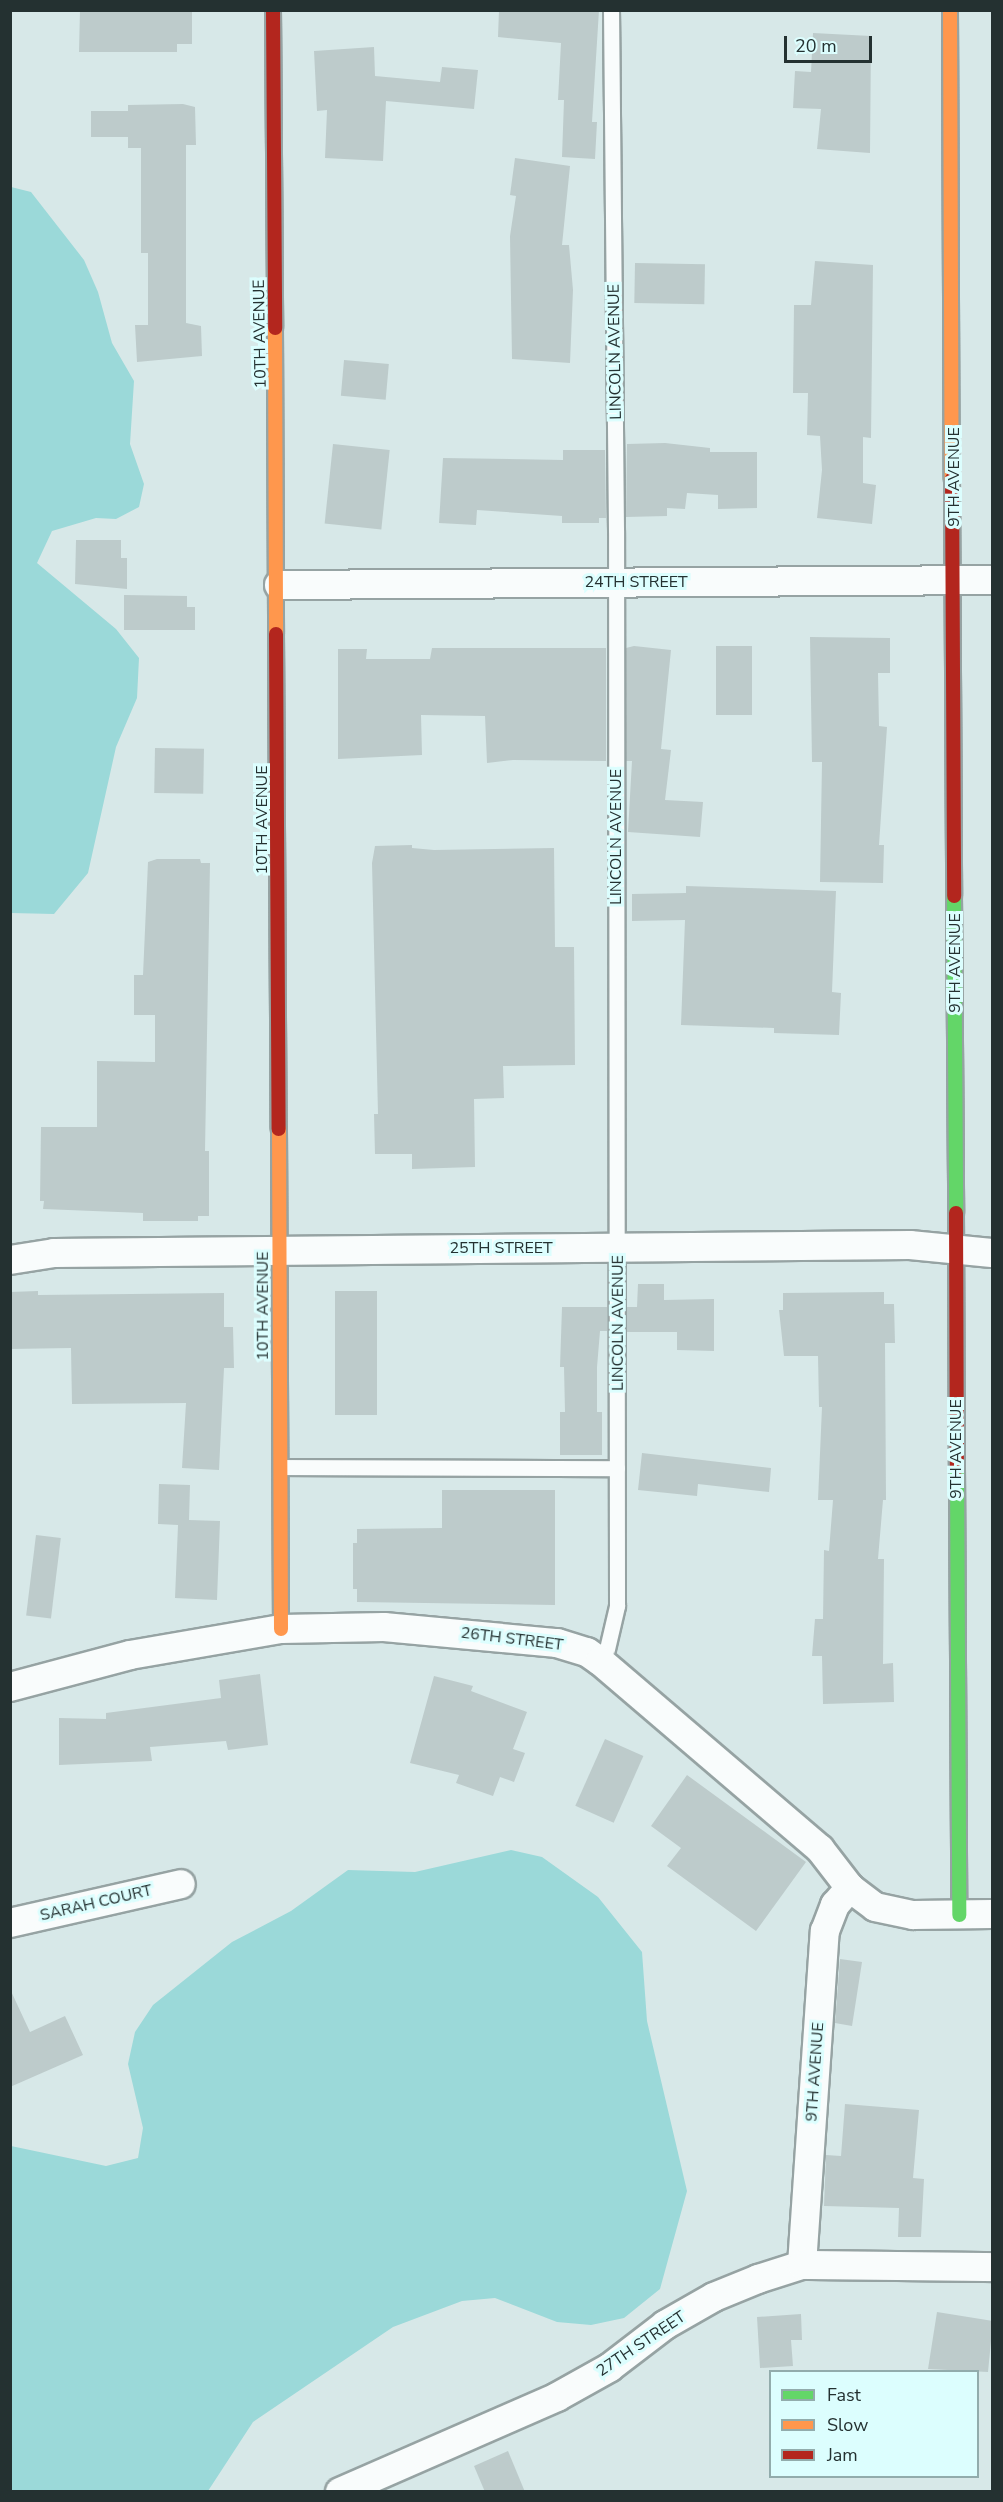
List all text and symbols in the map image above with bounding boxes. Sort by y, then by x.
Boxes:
scale bar [787,24,876,62]
text: 20 m [795,34,837,58]
street label: 10TH AVENUE [249,279,271,389]
street label: LINCOLN AVENUE [604,284,626,420]
street label: 9TH AVENUE [944,427,964,527]
street label: 24TH STREET [584,572,688,592]
street label: 10TH AVENUE [252,765,272,875]
street label: LINCOLN AVENUE [606,769,626,905]
street label: 9TH AVENUE [945,913,965,1013]
street label: 25TH STREET [449,1238,553,1258]
street label: 10TH AVENUE [253,1251,273,1361]
street label: LINCOLN AVENUE [608,1255,628,1391]
street label: 9TH AVENUE [946,1399,966,1499]
street label: 26TH STREET [460,1623,564,1655]
street label: SARAH COURT [38,1881,154,1925]
street label: 9TH AVENUE [802,2022,828,2122]
street label: 27TH STREET [593,2307,689,2381]
legend [769,2370,979,2478]
text: Fast [827,2383,861,2407]
text: Slow [827,2413,868,2437]
text: Jam [827,2443,858,2467]

